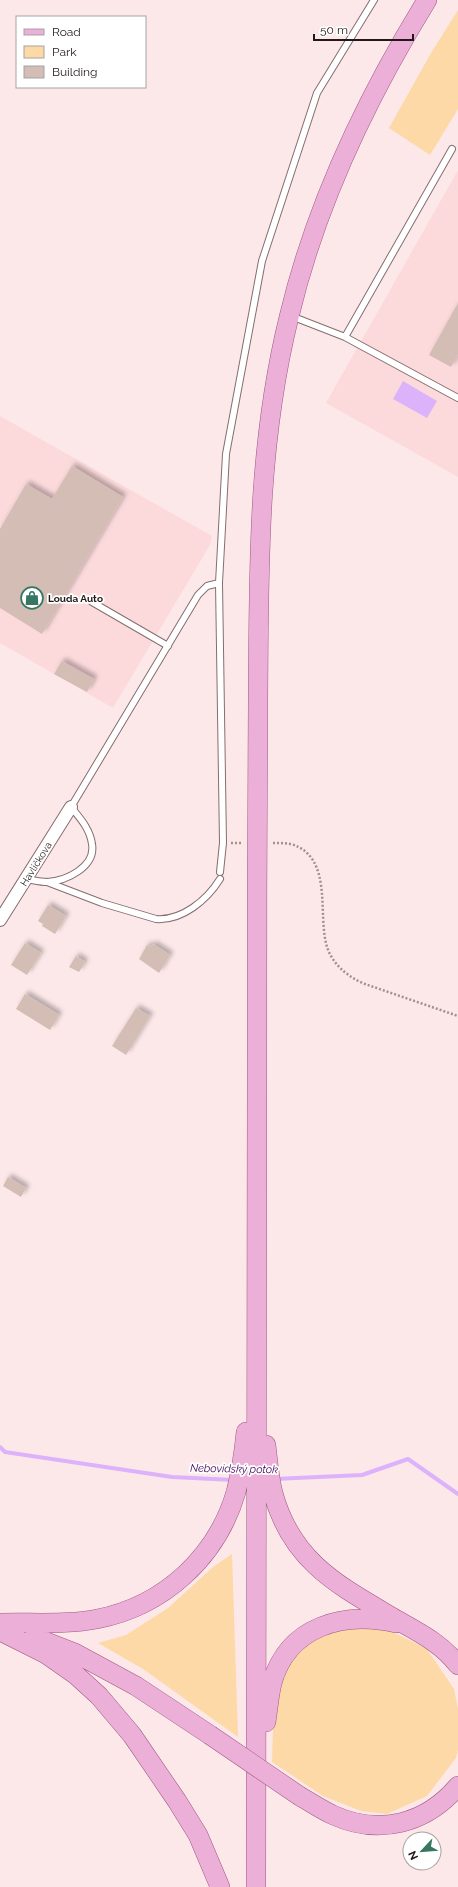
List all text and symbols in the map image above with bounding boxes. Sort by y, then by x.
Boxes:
legend [16,16,146,88]
scale bar [314,16,413,42]
text: 50 m [320,23,348,37]
text: Road [52,25,81,39]
text: Park [52,45,77,59]
text: Building [52,65,98,79]
shop icon: Louda Auto [19,585,45,611]
place label: Louda Auto [48,593,103,604]
street label: Havlíčkova [18,840,54,888]
water label: Nebovidský potok [190,1462,278,1476]
north arrow [402,1831,442,1871]
text: N [406,1849,421,1862]

